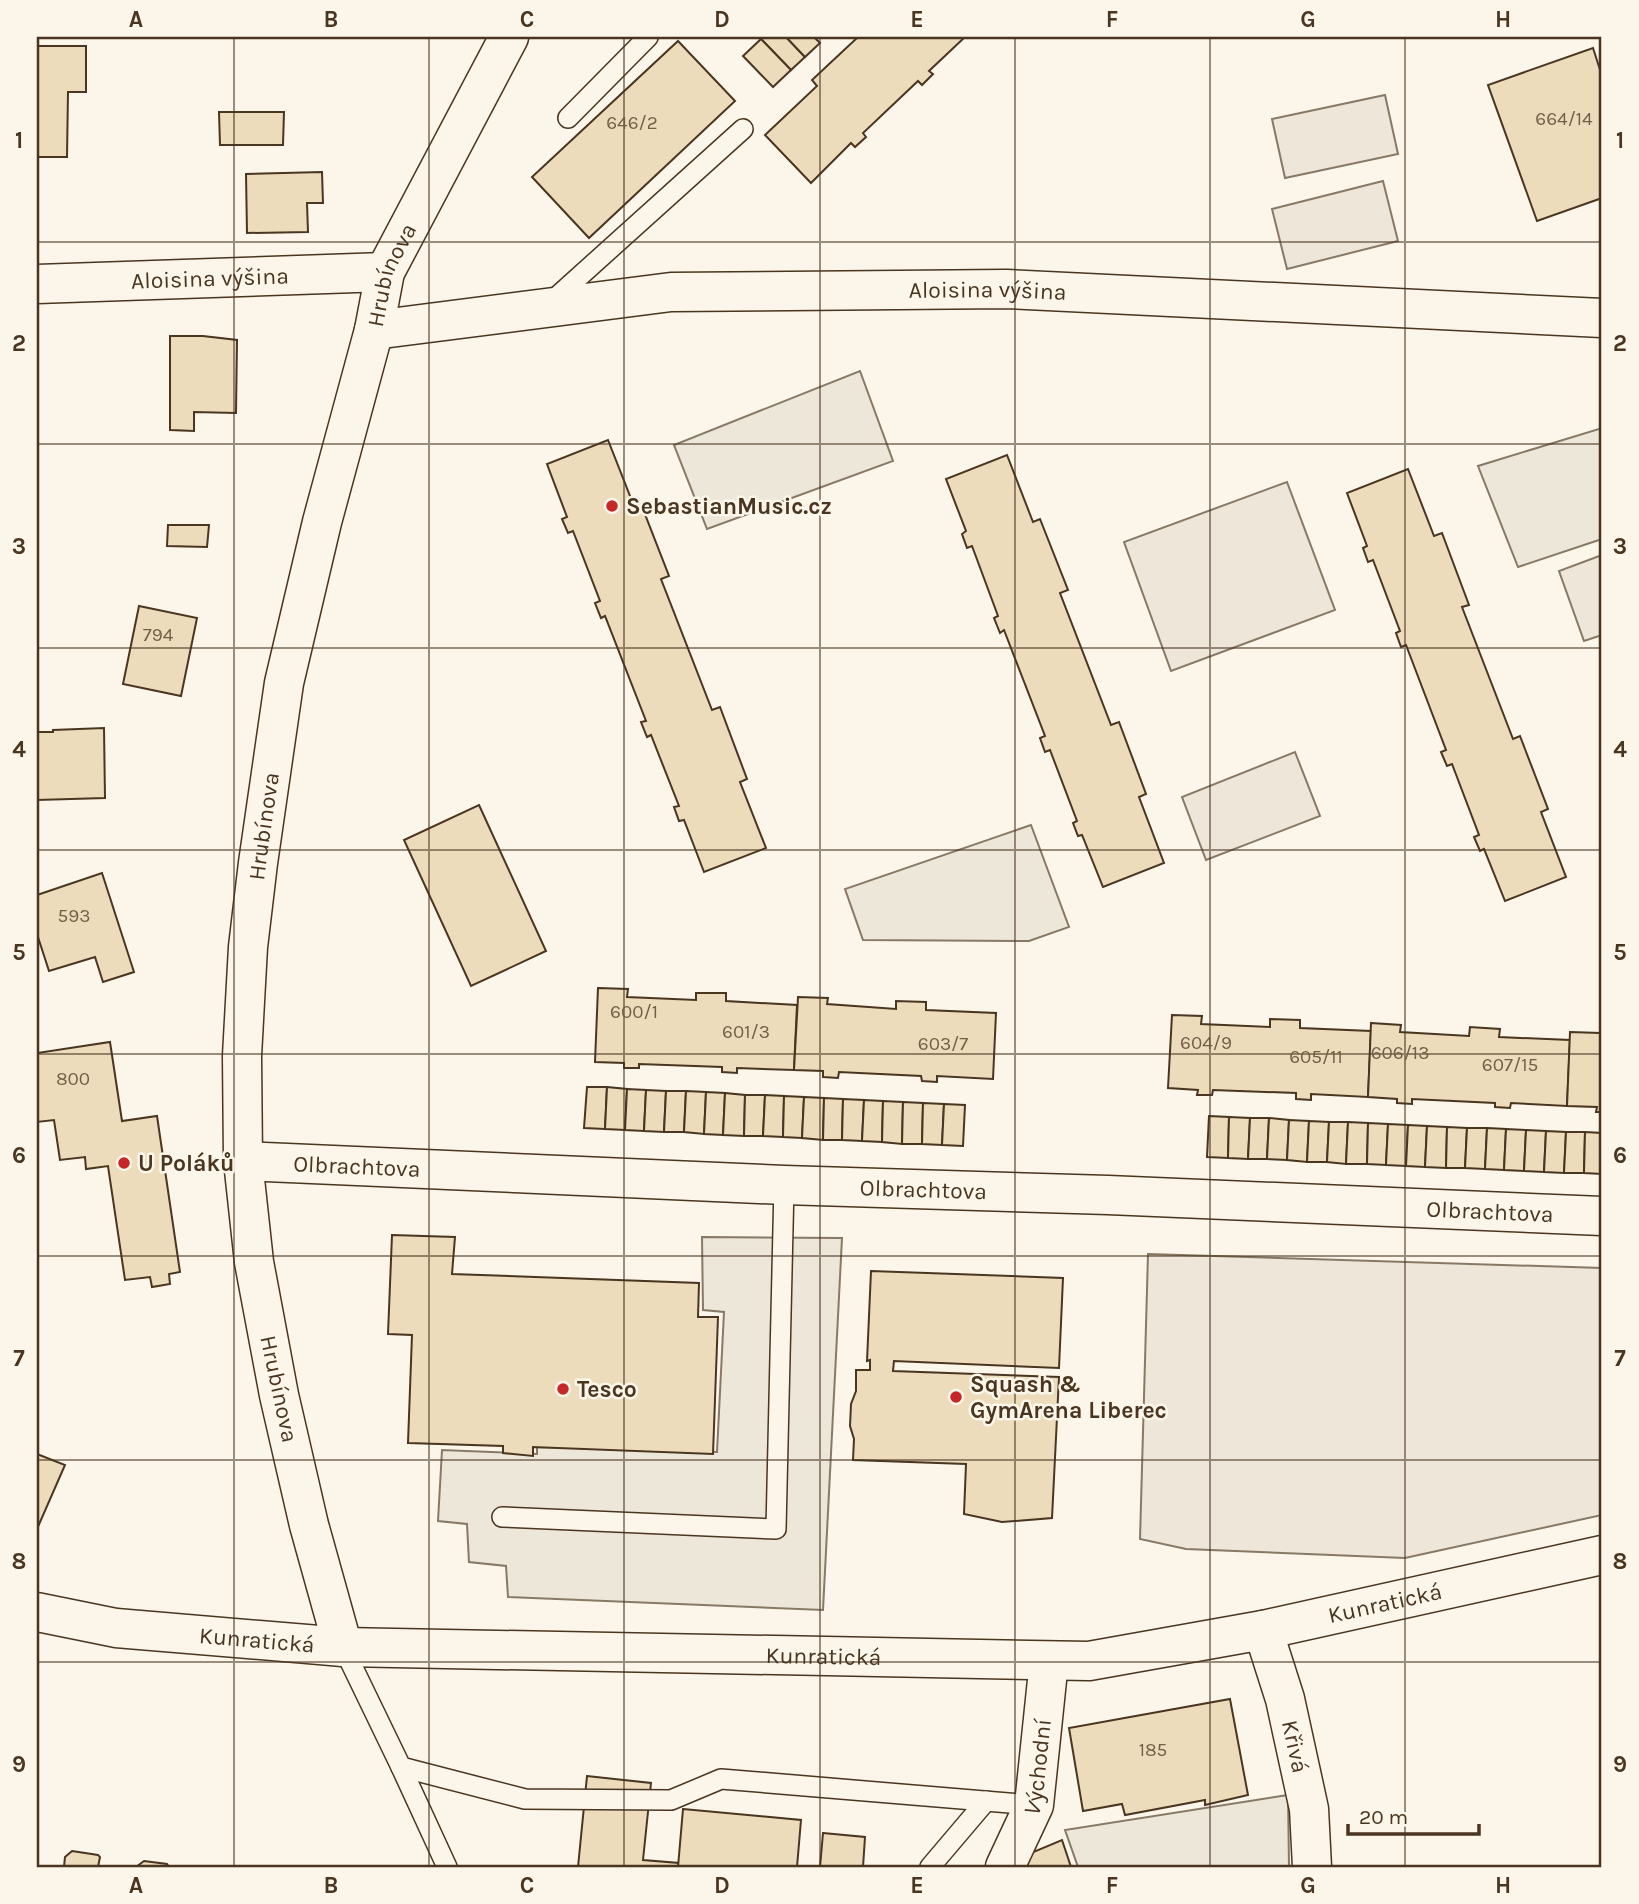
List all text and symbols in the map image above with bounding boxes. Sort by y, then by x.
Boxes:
text: A [129,6,143,33]
text: B [324,6,338,33]
text: C [520,6,534,33]
text: D [714,6,730,33]
text: E [910,6,924,33]
text: F [1106,6,1118,33]
text: G [1300,6,1316,33]
text: H [1495,6,1511,33]
house number: 664/14 [1535,108,1593,130]
house number: 646/2 [606,112,658,134]
text: 1 [15,127,23,154]
text: 1 [1616,127,1624,154]
street label: Hrubínova [361,218,422,329]
street label: Aloisina výšina [131,262,289,294]
street label: Aloisina výšina [909,275,1067,305]
text: 2 [12,330,26,357]
text: 2 [1613,330,1627,357]
place label: SebastianMusic.cz [626,493,832,520]
marker: SebastianMusic.cz [604,498,620,514]
text: 3 [12,533,26,560]
text: 3 [1613,533,1627,560]
house number: 794 [143,624,174,646]
text: 4 [12,736,26,763]
text: 4 [1613,736,1627,763]
street label: Hrubínova [243,770,284,882]
house number: 593 [58,905,90,927]
text: 5 [12,939,26,966]
text: 5 [1613,939,1627,966]
house number: 600/1 [610,1001,658,1023]
house number: 601/3 [722,1021,770,1043]
house number: 604/9 [1180,1032,1232,1054]
house number: 603/7 [918,1033,968,1055]
house number: 606/13 [1371,1042,1429,1064]
house number: 605/11 [1289,1046,1343,1068]
house number: 607/15 [1482,1054,1538,1076]
house number: 800 [56,1068,90,1090]
text: 6 [12,1142,26,1169]
text: 6 [1613,1142,1627,1169]
place label: U Poláků [138,1150,235,1177]
street label: Olbrachtova [293,1150,421,1182]
marker: U Poláků [116,1155,132,1171]
street label: Olbrachtova [859,1174,987,1205]
street label: Olbrachtova [1426,1195,1554,1227]
street label: Hrubínova [254,1333,304,1445]
text: 7 [13,1345,25,1372]
text: 7 [1614,1345,1626,1372]
place label: Squash & GymArena Liberec [970,1371,1167,1424]
place label: Tesco [577,1376,637,1403]
marker: Tesco [555,1381,571,1397]
marker: Squash & GymArena Liberec [948,1389,964,1405]
text: 8 [12,1548,26,1575]
text: 8 [1613,1548,1627,1575]
street label: Kunratická [1325,1577,1444,1629]
street label: Kunratická [198,1622,316,1658]
street label: Kunratická [765,1641,882,1671]
street label: Východní [1018,1717,1056,1819]
street label: Křivá [1276,1717,1314,1775]
house number: 185 [1139,1739,1167,1761]
text: 9 [12,1751,26,1778]
text: 9 [1613,1751,1627,1778]
scale bar [1348,1792,1480,1836]
text: 20 m [1359,1805,1408,1829]
text: A [129,1872,143,1899]
text: B [324,1872,338,1899]
text: C [520,1872,534,1899]
text: D [714,1872,730,1899]
text: E [910,1872,924,1899]
text: F [1106,1872,1118,1899]
text: G [1300,1872,1316,1899]
text: H [1495,1872,1511,1899]

